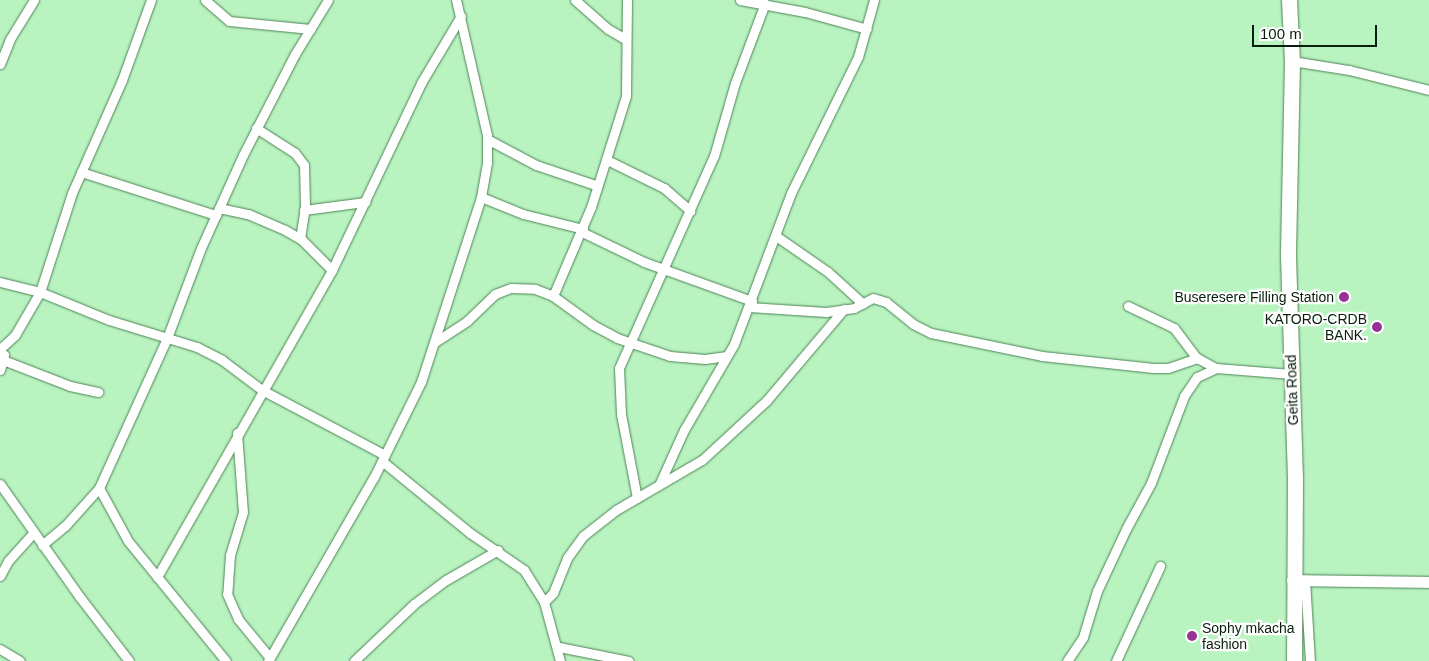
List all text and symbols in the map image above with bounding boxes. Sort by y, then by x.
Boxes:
scale bar [1254,15,1379,47]
text: 100 m [1260,25,1302,42]
place label: Buseresere Filling Station [1174,289,1334,305]
marker: Buseresere Filling Station [1338,291,1350,303]
place label: KATORO-CRDB BANK. [1265,311,1367,344]
marker: KATORO-CRDB BANK. [1371,321,1383,333]
street label: Geita Road [1282,354,1302,426]
place label: Sophy mkacha fashion [1202,620,1295,652]
marker: Sophy mkacha fashion [1186,630,1198,642]

